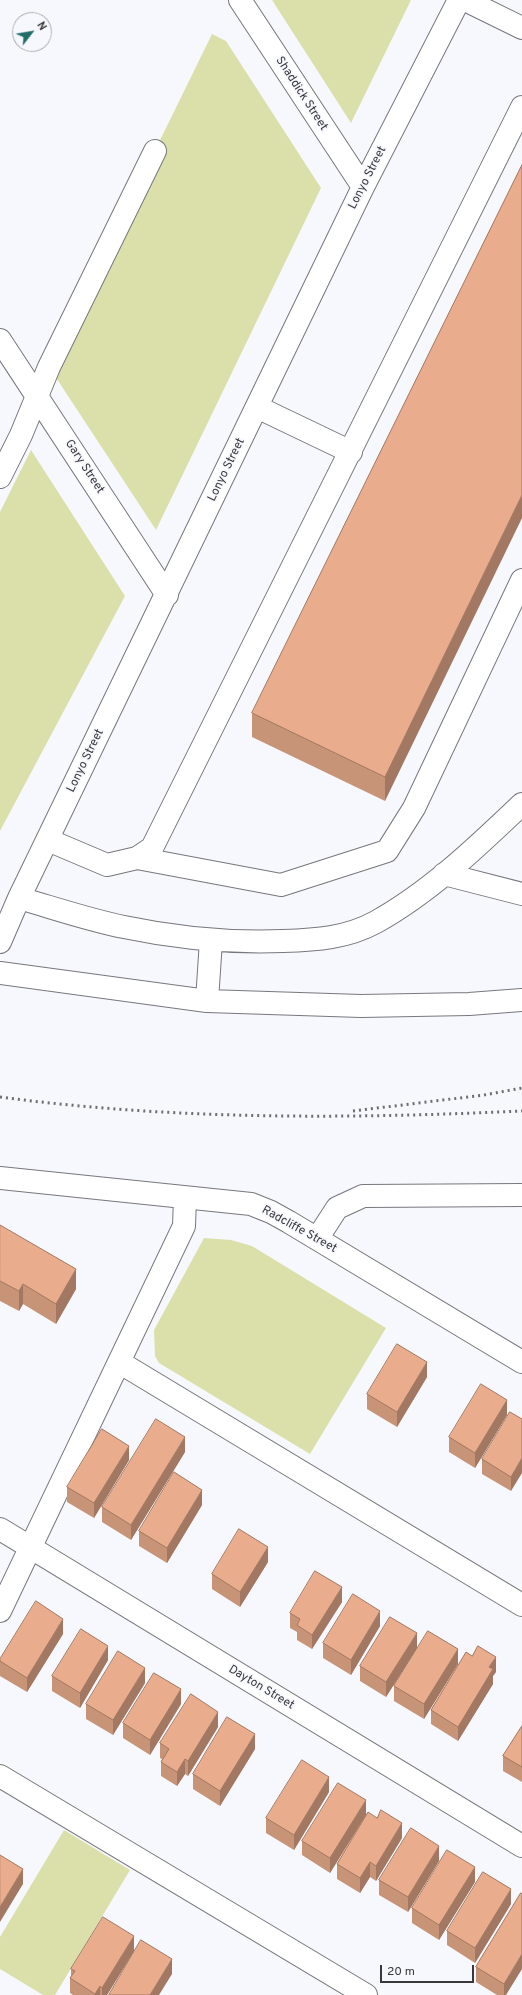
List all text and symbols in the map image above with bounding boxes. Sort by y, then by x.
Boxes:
north arrow [12,12,52,52]
text: N [33,19,49,33]
street label: Shaddick Street [272,54,330,134]
street label: Lonyo Street [346,144,390,212]
street label: Lonyo Street [205,436,249,504]
street label: Gary Street [61,437,107,497]
street label: Lonyo Street [64,727,108,795]
street label: Radcliffe Street [259,1203,339,1257]
street label: Dayton Street [225,1663,297,1713]
scale bar [382,1957,476,1983]
text: 20 m [387,1964,415,1980]

